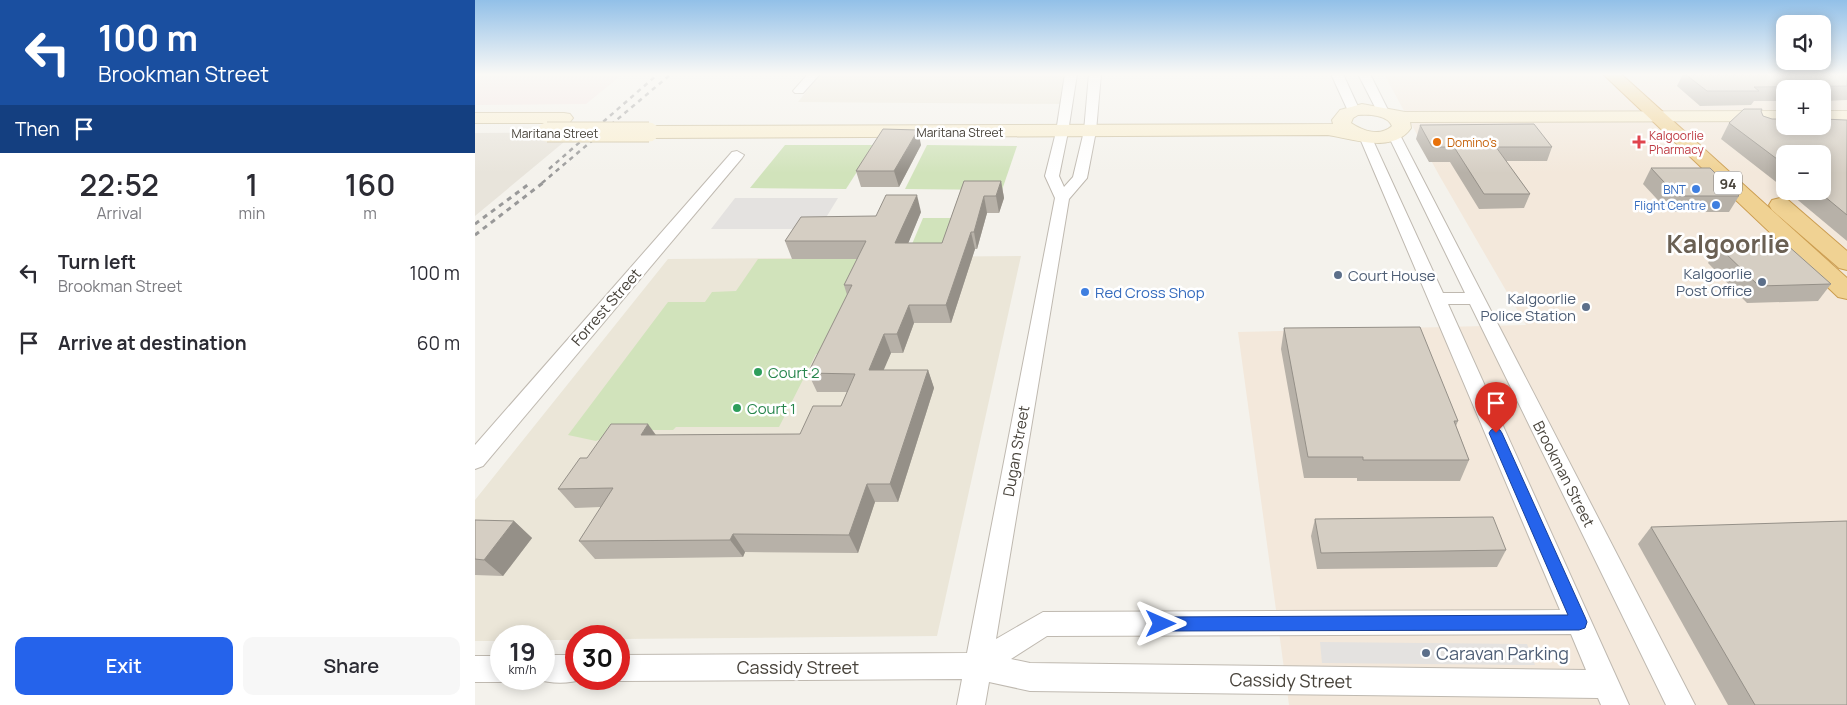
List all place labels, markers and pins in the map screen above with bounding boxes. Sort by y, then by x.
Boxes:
place label: Kalgoorlie Pharmacy [1649,127,1705,158]
place label: Domino's [1447,134,1497,151]
marker: Domino's [1431,136,1443,148]
marker: Kalgoorlie Pharmacy [1633,136,1645,148]
place label: BNT [1663,181,1687,198]
marker: BNT [1690,183,1702,195]
place label: Flight Centre [1634,197,1706,214]
marker: Flight Centre [1710,199,1722,211]
place label: Kalgoorlie Post Office [1676,263,1752,301]
place label: Court House [1348,265,1436,286]
marker: Court House [1332,269,1344,281]
marker: Kalgoorlie Post Office [1756,276,1768,288]
place label: Red Cross Shop [1095,282,1205,303]
marker: Red Cross Shop [1079,286,1091,298]
place label: Kalgoorlie Police Station [1480,288,1576,326]
marker: Kalgoorlie Police Station [1580,301,1592,313]
place label: Court 2 [768,362,819,383]
marker: Court 2 [752,366,764,378]
pin [1475,382,1517,433]
place label: Court 1 [747,398,796,419]
marker: Court 1 [731,402,743,414]
place label: Caravan Parking [1436,641,1569,665]
marker: Caravan Parking [1420,647,1432,659]

